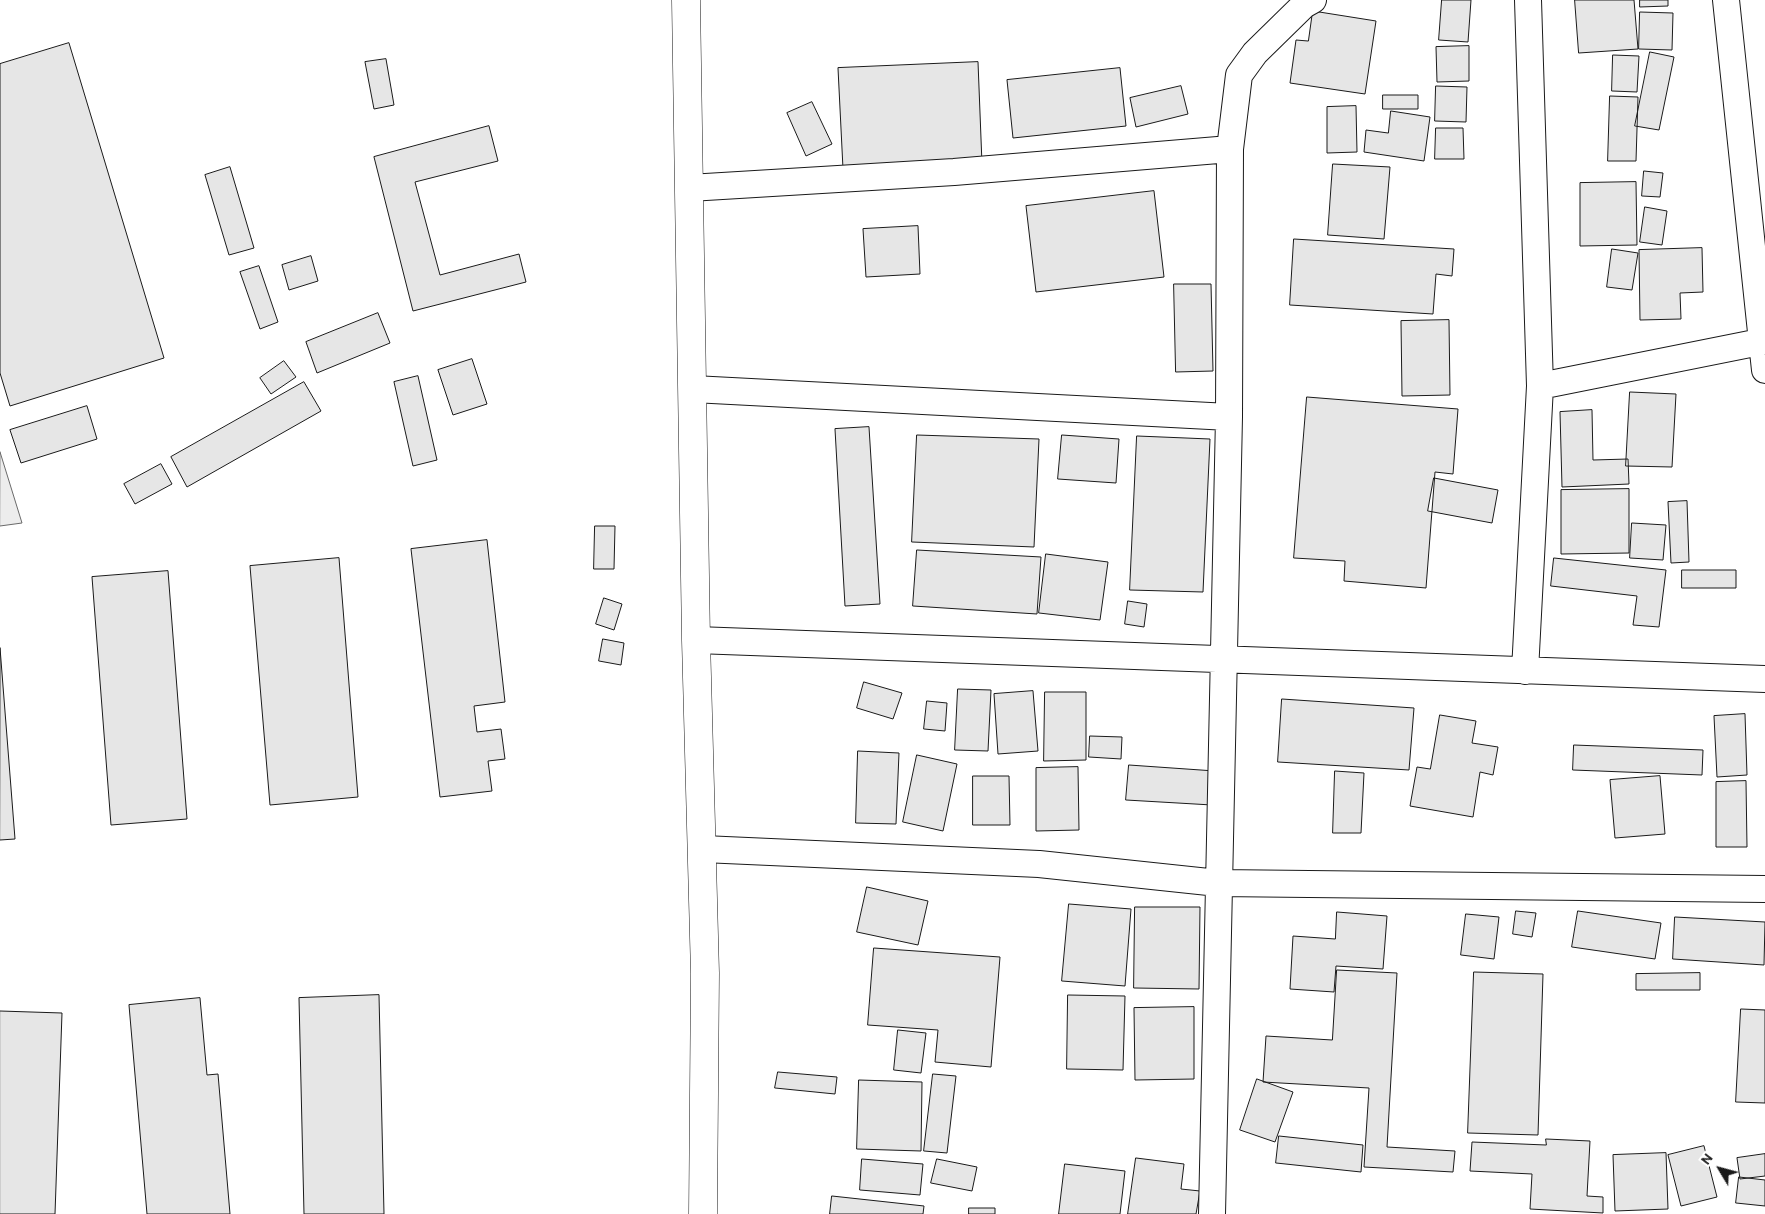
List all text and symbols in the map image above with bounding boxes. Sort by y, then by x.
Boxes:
north arrow [1695,1144,1745,1194]
text: N [1698,1151,1717,1169]

